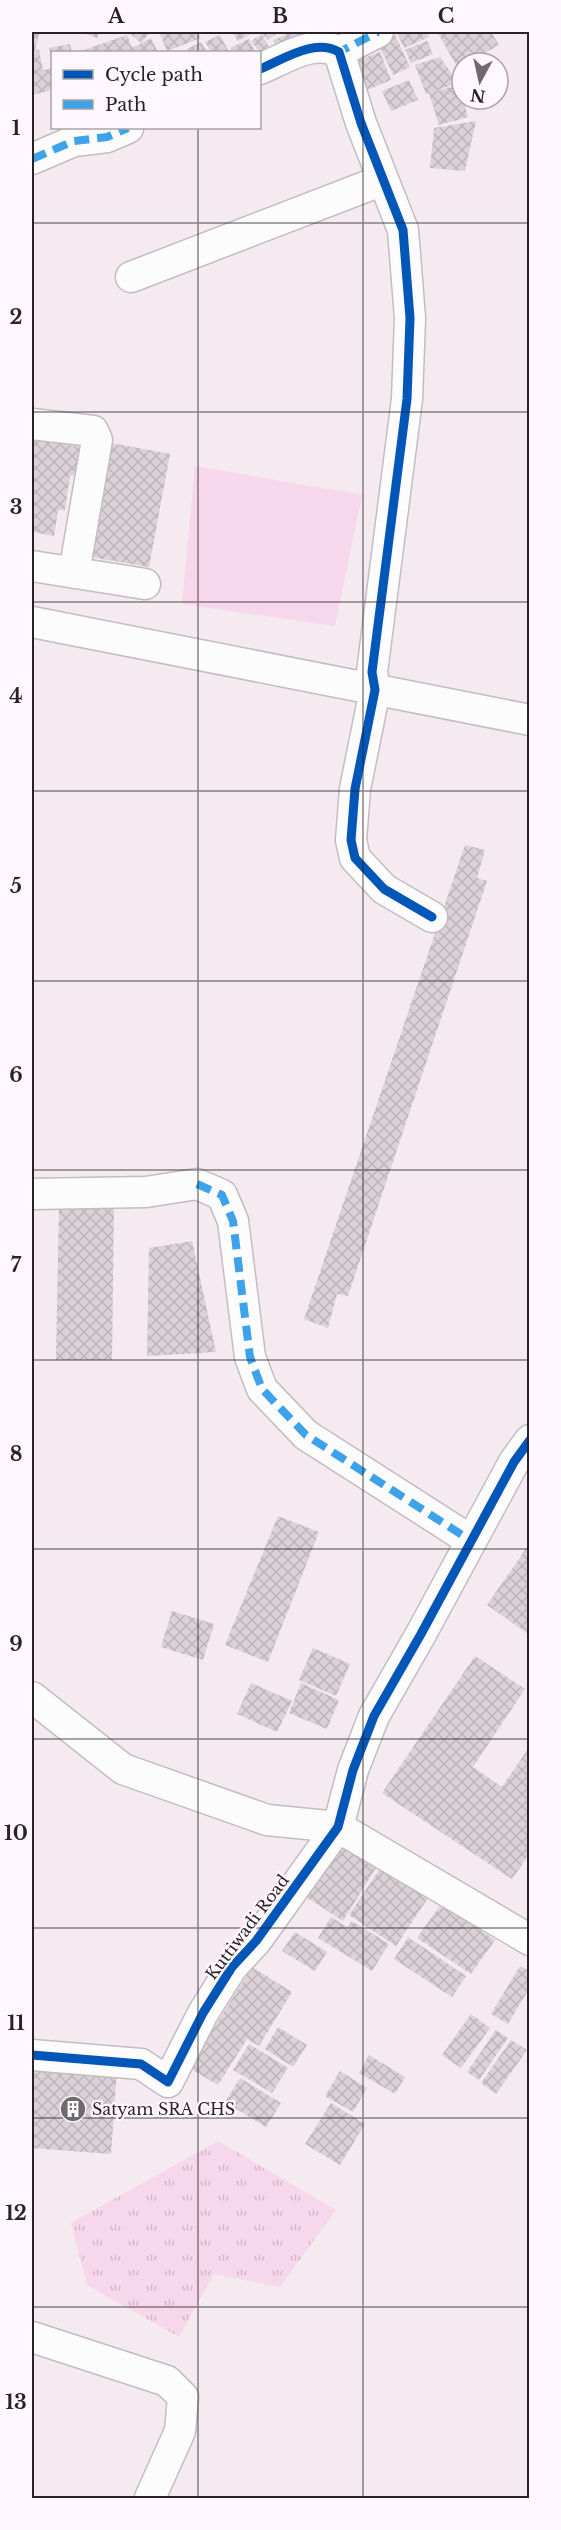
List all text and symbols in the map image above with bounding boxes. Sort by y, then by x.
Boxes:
text: A [107,4,125,28]
text: B [272,4,288,28]
text: C [438,4,454,28]
legend [51,51,261,129]
north arrow [450,51,510,111]
text: Cycle path [105,64,203,86]
text: N [469,85,487,107]
text: Path [105,94,146,116]
text: 1 [12,116,21,140]
text: 2 [9,305,23,329]
text: 3 [10,495,22,519]
text: 4 [9,684,23,708]
text: 5 [10,874,22,898]
text: 6 [9,1063,23,1087]
text: 7 [11,1253,22,1277]
text: 8 [10,1442,22,1466]
text: 9 [9,1632,23,1656]
text: 10 [4,1821,28,1845]
street label: Kuttiwadi Road [201,1870,293,1983]
text: 11 [7,2011,25,2035]
building icon: Satyam SRA CHS [58,2094,88,2124]
place label: Satyam SRA CHS [92,2099,235,2119]
text: 12 [5,2201,27,2225]
text: 13 [5,2390,27,2414]

